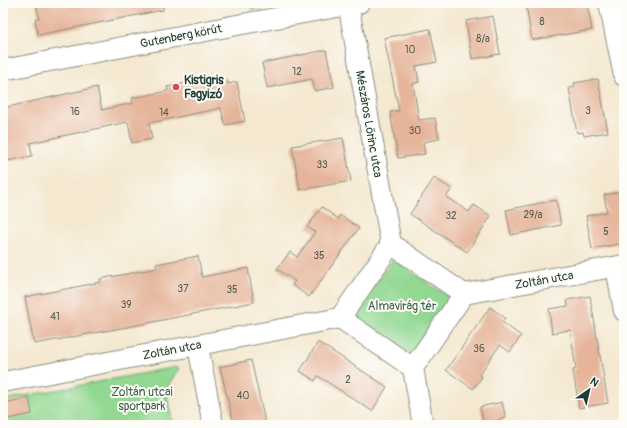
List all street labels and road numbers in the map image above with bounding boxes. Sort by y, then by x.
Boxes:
street label: Gutenberg körút [139,21,223,52]
street label: Mészáros Lőrinc utca [352,69,385,179]
street label: Zoltán utca [514,268,575,293]
street label: Zoltán utca [142,337,203,364]

